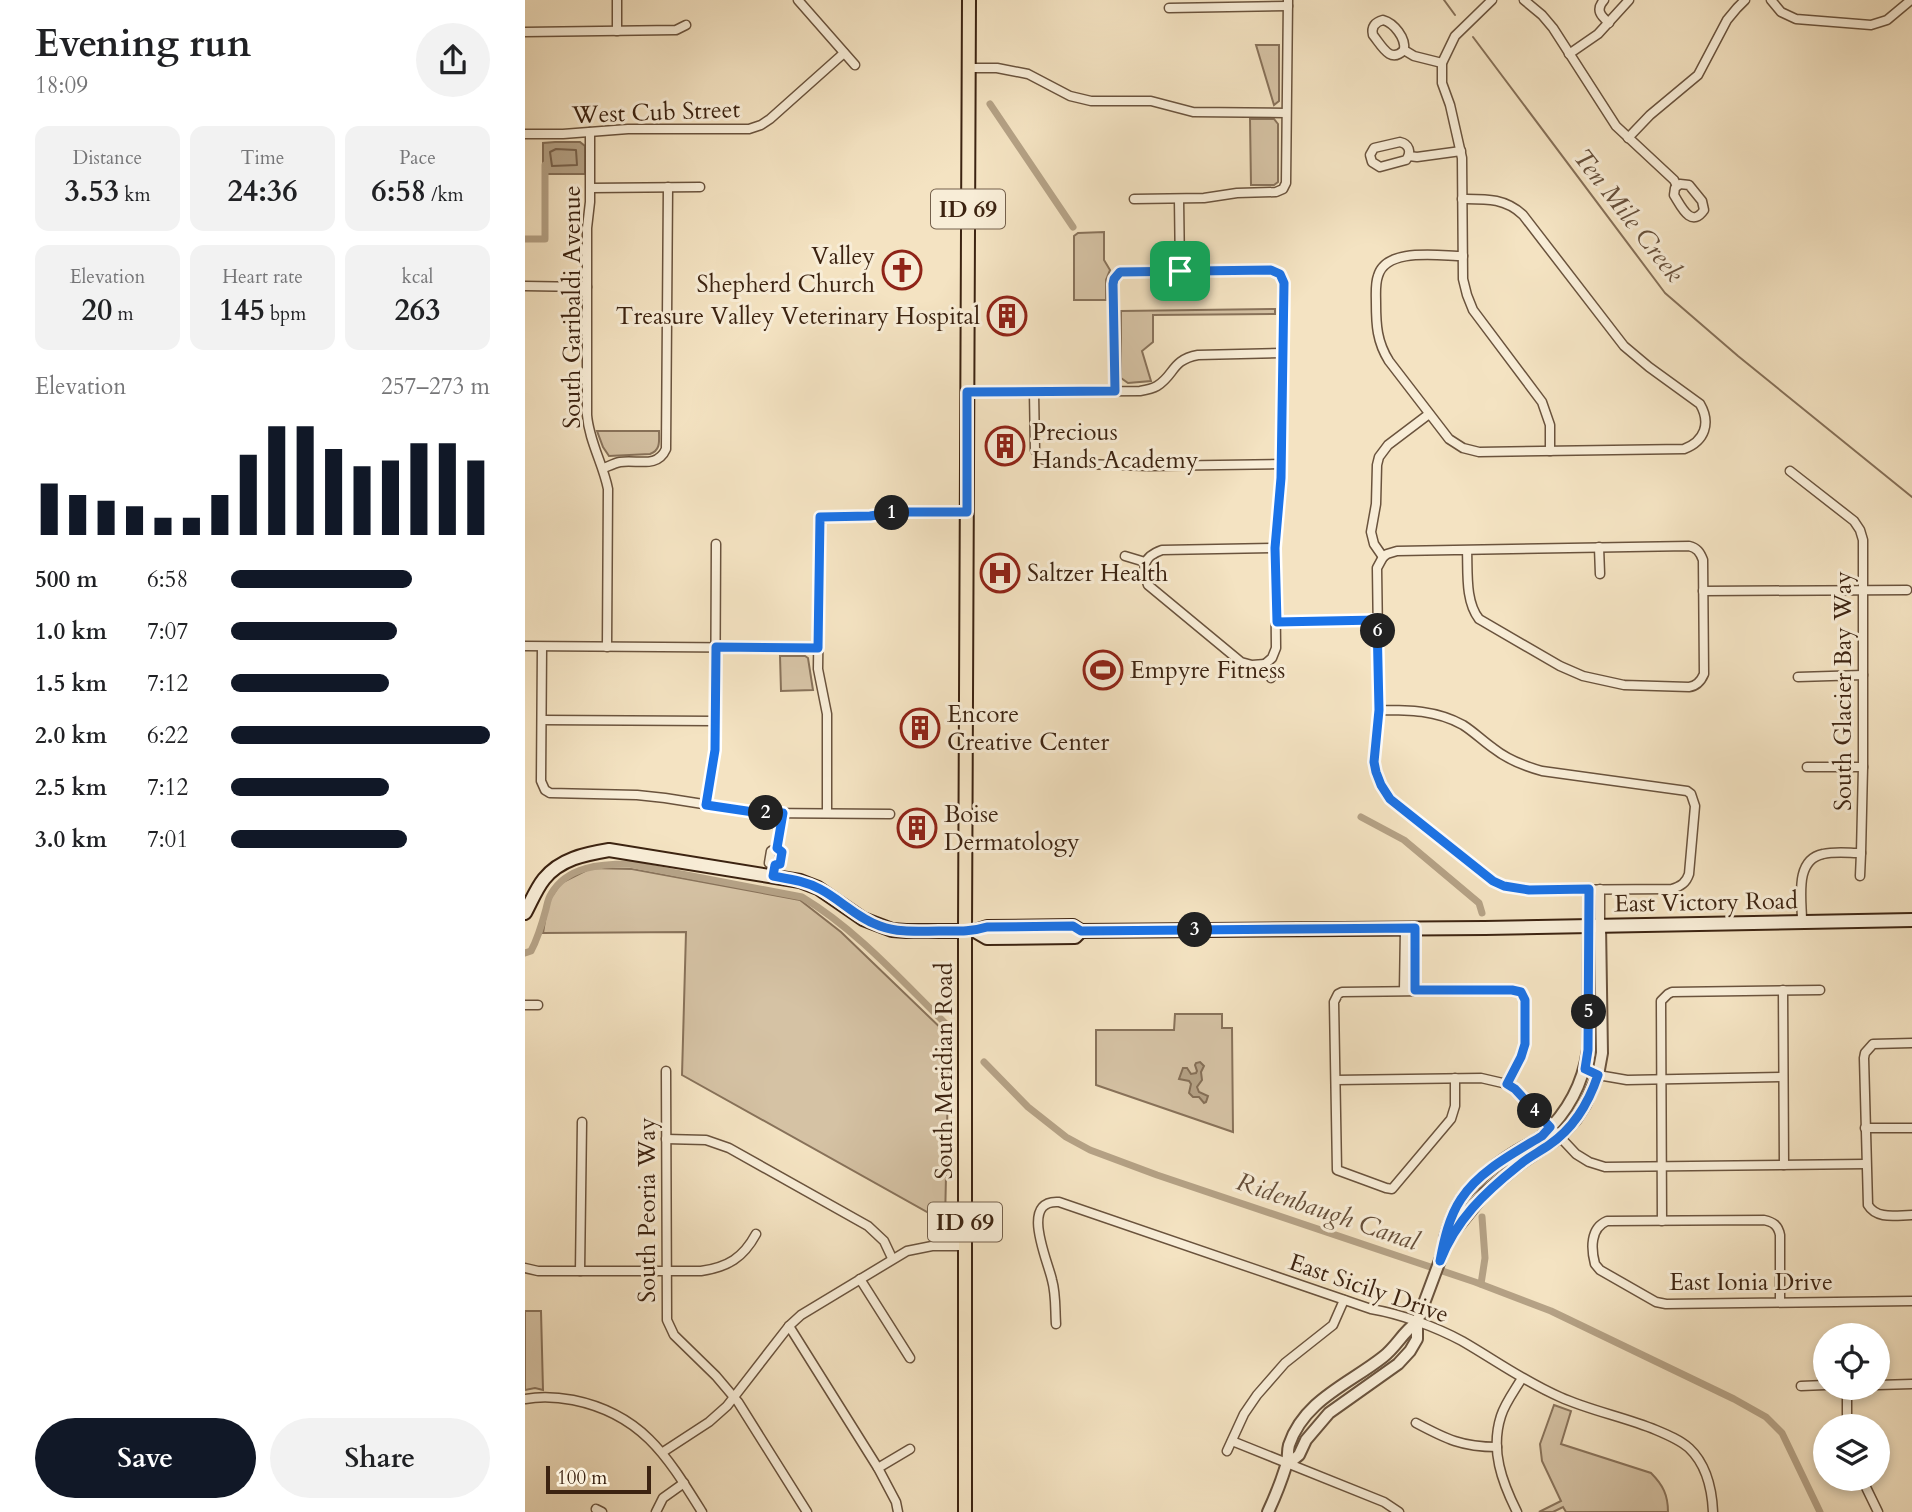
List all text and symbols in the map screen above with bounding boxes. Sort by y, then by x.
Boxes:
text: Evening run [35,18,251,70]
button: share [416,23,490,97]
text: 18:09 [35,70,88,101]
street label: West Cub Street [570,93,741,132]
water label: Ten Mile Creek [1565,141,1692,290]
text: Distance [73,145,142,171]
text: Time [241,145,284,171]
text: Pace [399,145,436,171]
text: 3.53 [64,171,119,212]
text: 24:36 [227,171,298,212]
text: 6:58 [371,171,426,212]
text: km [119,182,151,208]
text: /km [426,182,464,208]
street label: South Garibaldi Avenue [556,185,589,429]
road number: ID 69 [931,190,1005,229]
place label: Valley Shepherd Church [697,240,875,301]
pin [1150,241,1210,301]
church icon: Valley Shepherd Church [881,249,923,291]
icon: arrive [1161,252,1199,290]
text: Elevation [70,264,145,290]
text: Heart rate [222,264,303,290]
text: kcal [402,264,433,290]
text: 20 [82,290,112,331]
text: 145 [219,290,265,331]
text: 263 [394,290,441,331]
building icon: Treasure Valley Veterinary Hospital [986,295,1028,337]
place label: Treasure Valley Veterinary Hospital [616,300,980,333]
text: m [112,301,133,327]
text: bpm [265,301,306,327]
text: Elevation [35,371,126,402]
text: 257–273 m [381,371,490,402]
place label: Precious Hands Academy [1032,416,1199,477]
building icon: Precious Hands Academy [984,425,1026,467]
pin: 1 [875,496,909,530]
text: 1 [887,499,896,525]
hospital icon: Saltzer Health [979,552,1021,594]
place label: Saltzer Health [1027,557,1168,590]
text: 500 m [35,564,98,595]
text: 6:58 [147,564,188,595]
street label: South Glacier Bay Way [1827,571,1860,811]
pin: 6 [1361,614,1395,648]
text: 1.0 km [35,616,107,647]
text: 7:07 [147,616,188,647]
text: 6 [1373,617,1382,643]
sports icon: Empyre Fitness [1082,649,1124,691]
place label: Empyre Fitness [1130,654,1285,687]
text: 1.5 km [35,668,107,699]
text: 7:12 [147,668,188,699]
place label: Encore Creative Center [947,698,1110,759]
building icon: Encore Creative Center [899,707,941,749]
text: 2.0 km [35,720,107,751]
text: 6:22 [147,720,188,751]
text: 2.5 km [35,772,107,803]
text: 7:12 [147,772,188,803]
pin: 2 [749,796,783,830]
place label: Boise Dermatology [944,798,1080,859]
text: 2 [761,799,770,825]
building icon: Boise Dermatology [896,807,938,849]
text: 3.0 km [35,824,107,855]
text: 7:01 [147,824,188,855]
street label: East Victory Road [1614,884,1798,921]
pin: 3 [1177,912,1213,948]
text: 3 [1190,916,1199,942]
street label: South Meridian Road [928,962,961,1180]
pin: 5 [1571,995,1607,1030]
text: 5 [1584,998,1593,1024]
pin: 4 [1517,1094,1553,1128]
text: 4 [1530,1097,1539,1123]
street label: South Peoria Way [631,1117,664,1303]
water label: Ridenbaugh Canal [1232,1164,1425,1259]
road number: ID 69 [928,1203,1002,1242]
street label: East Sicily Drive [1285,1246,1453,1331]
street label: East Ionia Drive [1669,1266,1833,1299]
map controls [1813,1323,1890,1491]
button: locate [1813,1323,1890,1400]
button: layers [1813,1414,1890,1491]
button: Save [35,1418,256,1498]
button: Share [270,1418,490,1498]
scale bar [546,1463,651,1495]
text: 100 m [557,1465,607,1491]

